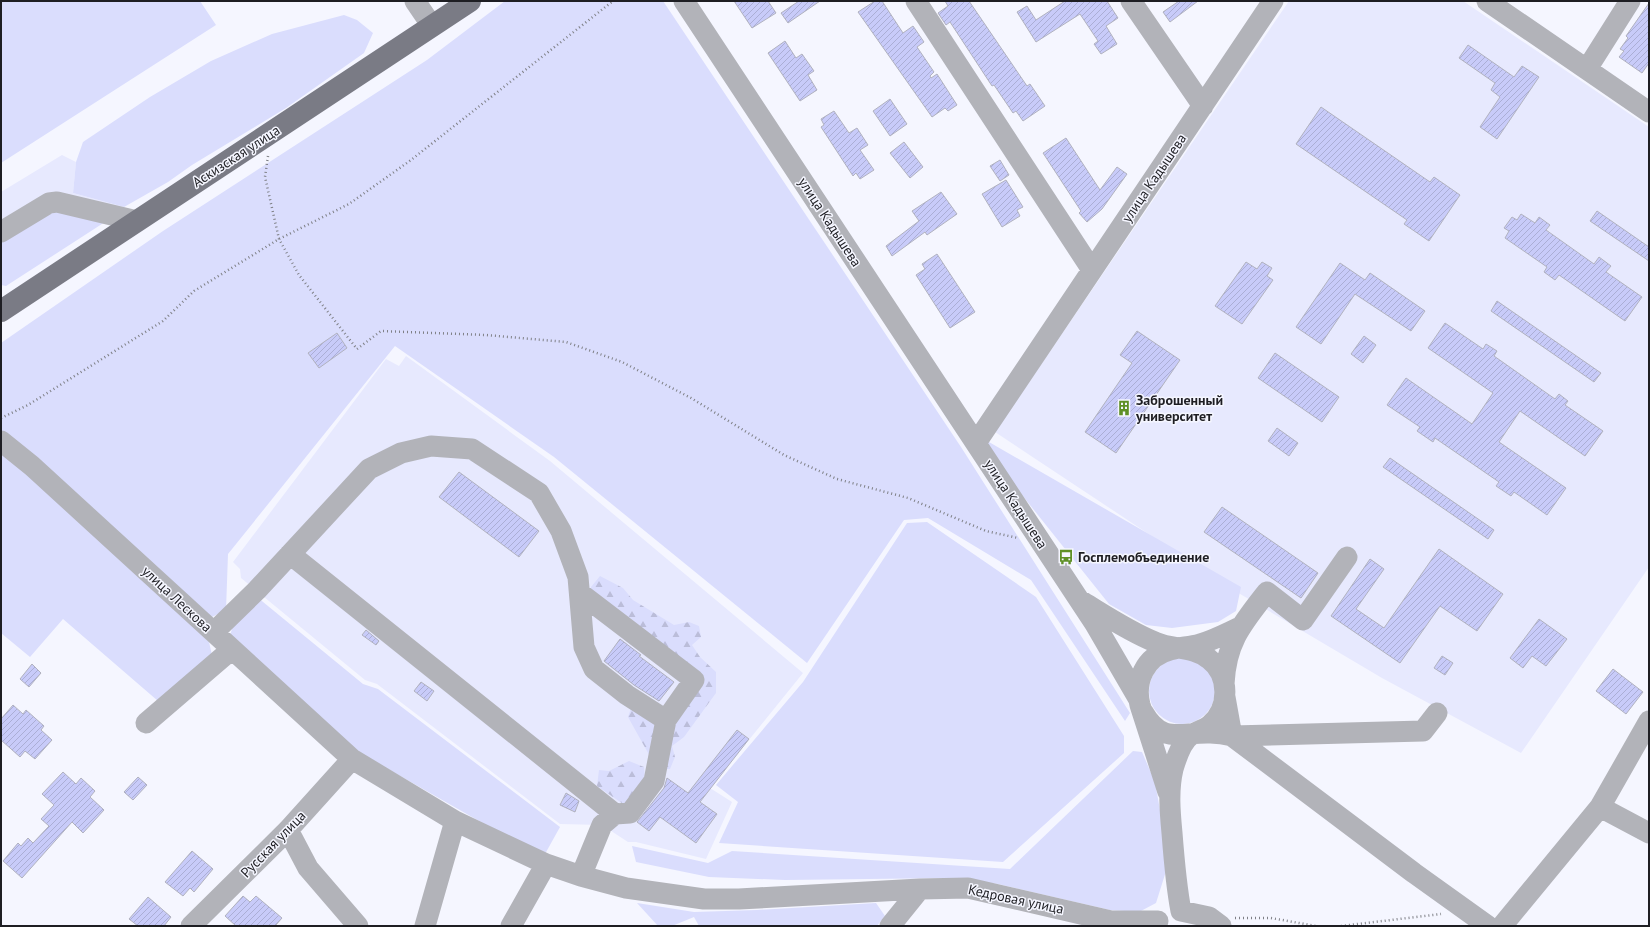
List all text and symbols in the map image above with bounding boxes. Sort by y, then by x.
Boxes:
street label: Аскизская улица [189,121,283,191]
street label: улица Кадышева [1118,130,1190,226]
street label: улица Кадышева [794,174,866,270]
place label: Заброшенный университет [1135,391,1223,425]
building icon: Заброшенный университет [1115,399,1133,417]
street label: улица Кадышева [980,456,1052,552]
bus stop icon: Госплемобъединение [1057,548,1075,566]
place label: Госплемобъединение [1078,548,1209,566]
street label: улица Лескова [138,562,216,636]
street label: Русская улица [237,807,309,881]
street label: Кедровая улица [967,880,1065,918]

